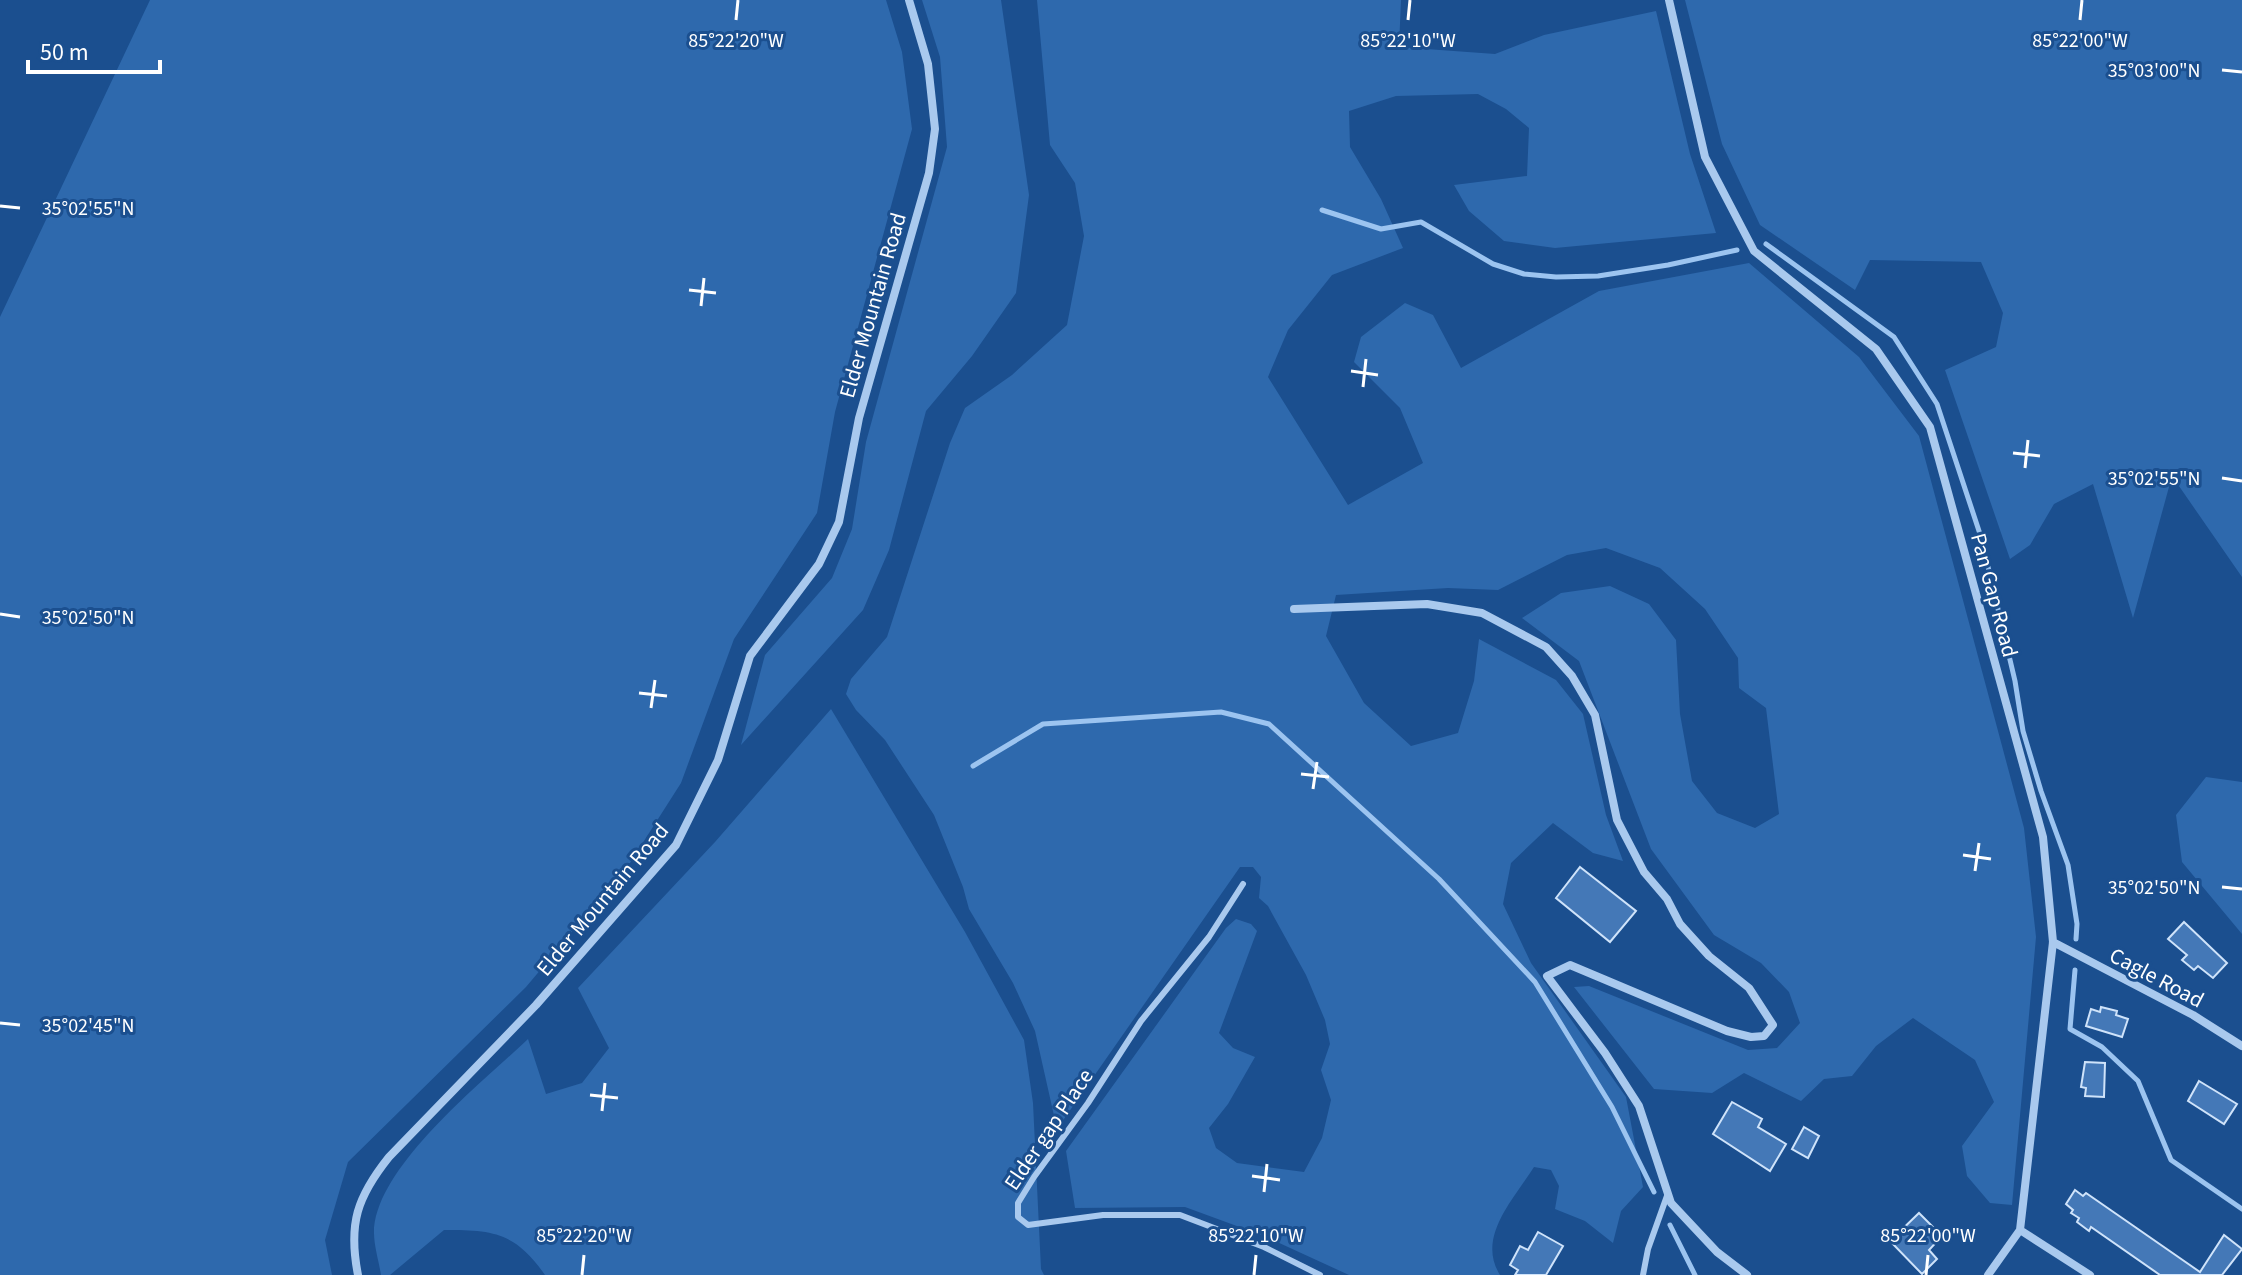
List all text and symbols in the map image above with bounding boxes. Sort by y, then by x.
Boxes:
scale bar [28,24,160,74]
text: 85°22'20"W [688,27,784,55]
text: 85°22'10"W [1360,27,1456,55]
text: 85°22'00"W [2032,27,2128,55]
text: 50 m [40,35,89,70]
text: 35°03'00"N [2108,57,2200,85]
text: 35°02'55"N [42,195,134,223]
street label: Elder Mountain Road [831,209,915,402]
text: 35°02'55"N [2108,465,2200,493]
street label: Pan Gap Road [1962,530,2026,661]
text: 35°02'50"N [42,604,134,632]
street label: Elder Mountain Road [529,816,677,983]
text: 35°02'50"N [2108,874,2200,902]
street label: Cagle Road [2104,940,2209,1016]
text: 35°02'45"N [42,1012,134,1040]
street label: Elder gap Place [996,1062,1101,1197]
text: 85°22'20"W [536,1222,632,1250]
text: 85°22'10"W [1208,1222,1304,1250]
text: 85°22'00"W [1880,1222,1976,1250]

